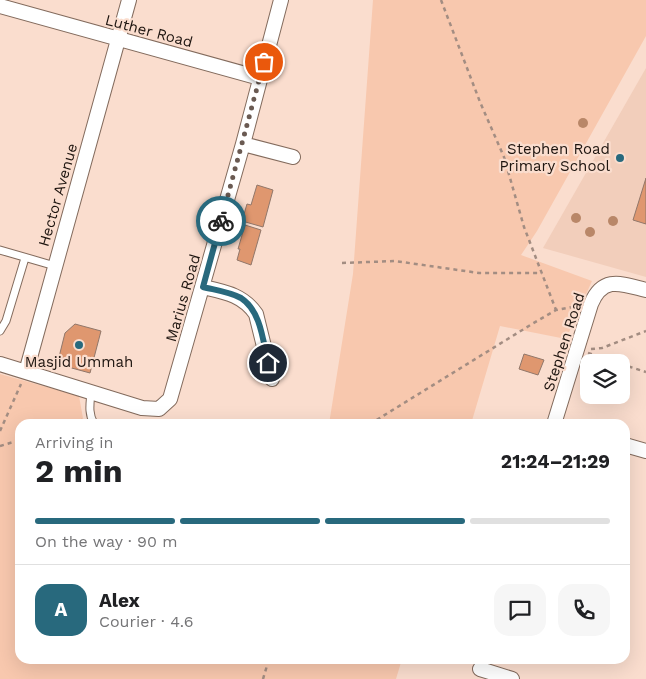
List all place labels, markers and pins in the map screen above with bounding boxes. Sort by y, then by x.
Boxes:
pin [243,41,285,83]
place label: Stephen Road Primary School [499,140,610,175]
marker: Stephen Road Primary School [614,152,626,164]
marker: Masjid Ummah [73,339,85,351]
pin [247,342,289,384]
place label: Masjid Ummah [25,353,133,371]

